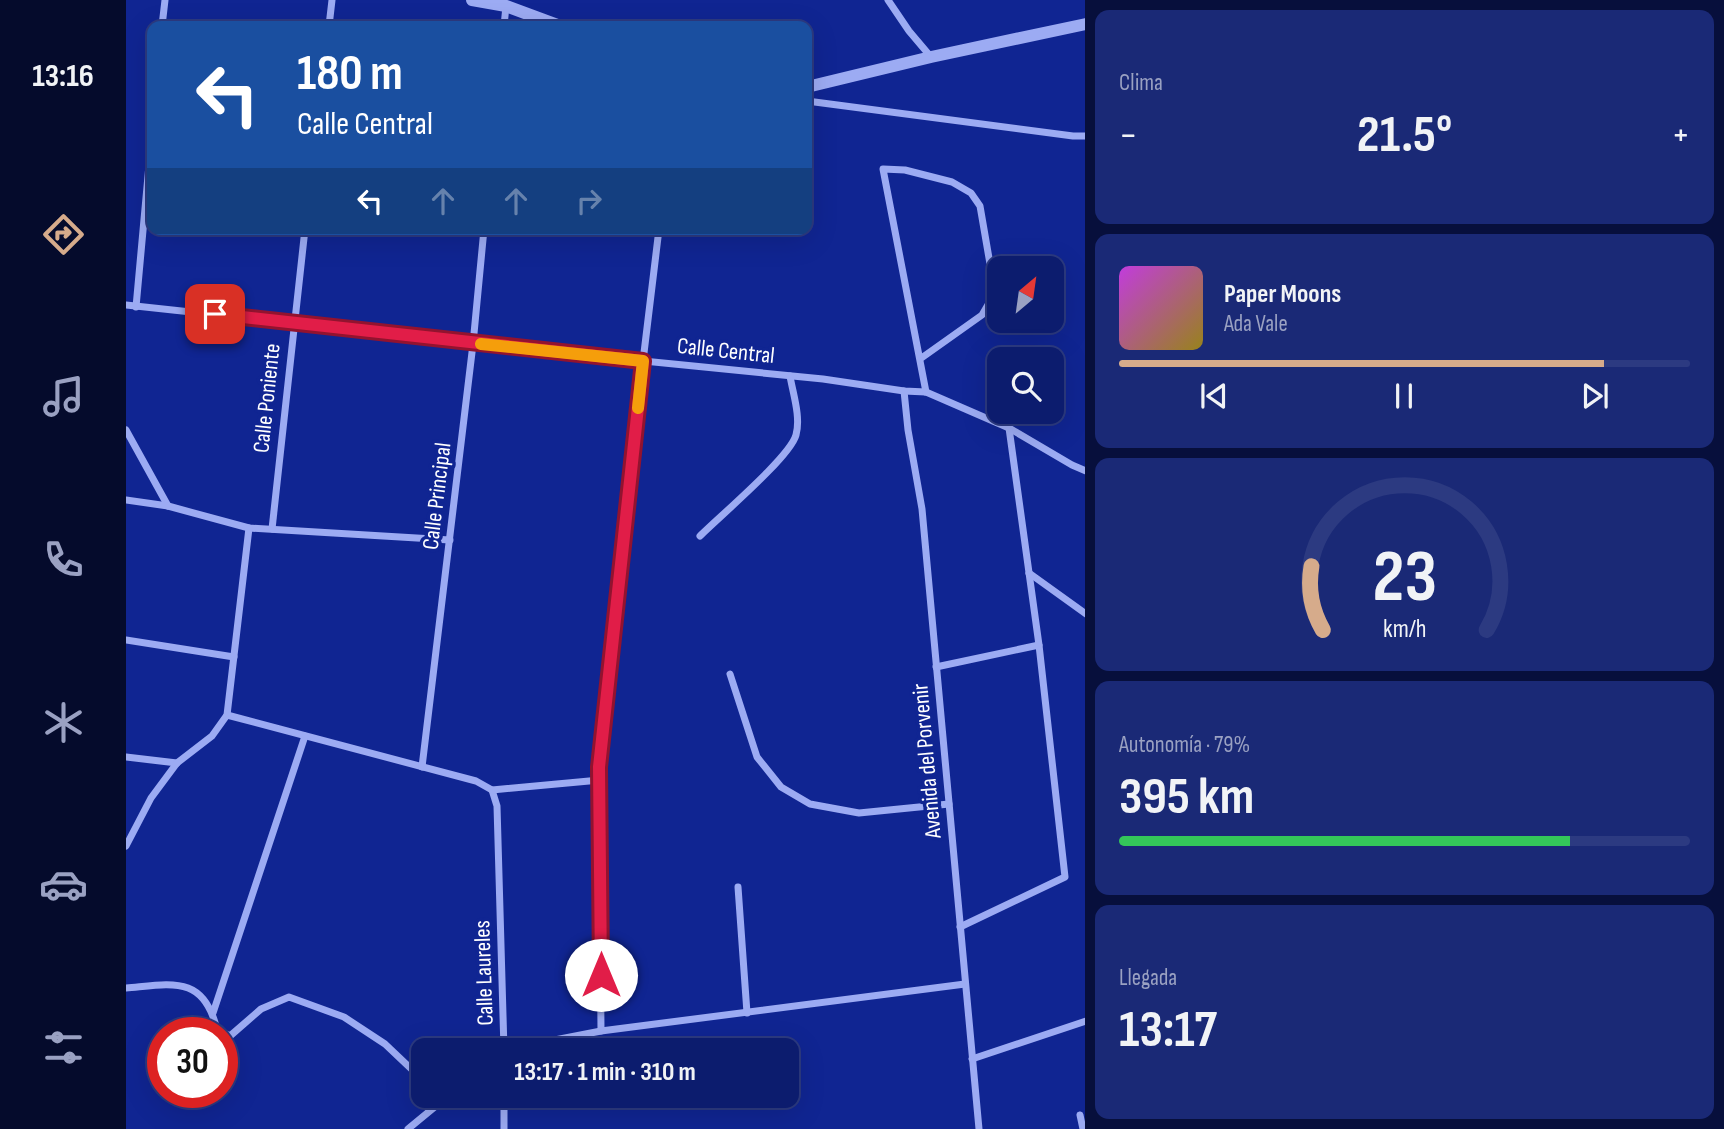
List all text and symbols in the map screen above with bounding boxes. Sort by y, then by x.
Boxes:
text: 180 m [297,45,403,104]
icon: left [182,49,273,140]
text: 13:16 [32,57,94,96]
text: Clima [1119,69,1163,97]
text: 21.5° [1357,104,1452,167]
text: Calle Central [297,105,433,144]
text: − [1119,113,1138,158]
text: + [1671,113,1690,158]
icon: left [351,182,389,220]
icon: ahead [424,182,462,220]
icon: ahead [497,182,535,220]
icon: right [570,182,608,220]
icon: directions [39,210,88,259]
north arrow [987,256,1064,332]
map controls [987,256,1064,424]
text: Paper Moons [1224,279,1341,310]
pin [185,284,245,344]
icon: arrive [196,295,234,333]
text: Ada Vale [1224,310,1288,338]
street label: Calle Central [676,332,776,370]
street label: Calle Poniente [247,342,287,454]
button: search [987,347,1064,424]
icon: music [39,372,88,421]
icon: previous [1195,377,1233,415]
icon: pause [1385,377,1423,415]
icon: next [1576,377,1614,415]
street label: Calle Principal [417,441,457,551]
icon: phone [39,535,88,584]
text: 23 [1372,535,1437,623]
text: km/h [1383,614,1426,645]
street label: Avenida del Porvenir [906,682,948,840]
icon: climate [39,698,88,747]
text: Autonomía · 79% [1119,731,1250,759]
text: 395 km [1119,766,1254,829]
icon: car [39,860,88,909]
street label: Calle Laureles [468,920,500,1026]
position arrow [564,938,638,1012]
text: Llegada [1119,964,1177,992]
text: 13:17 [1119,999,1217,1062]
speed limit sign: 30 [147,1017,238,1108]
icon: filters [39,1023,88,1072]
text: 13:17 · 1 min · 310 m [514,1057,696,1088]

